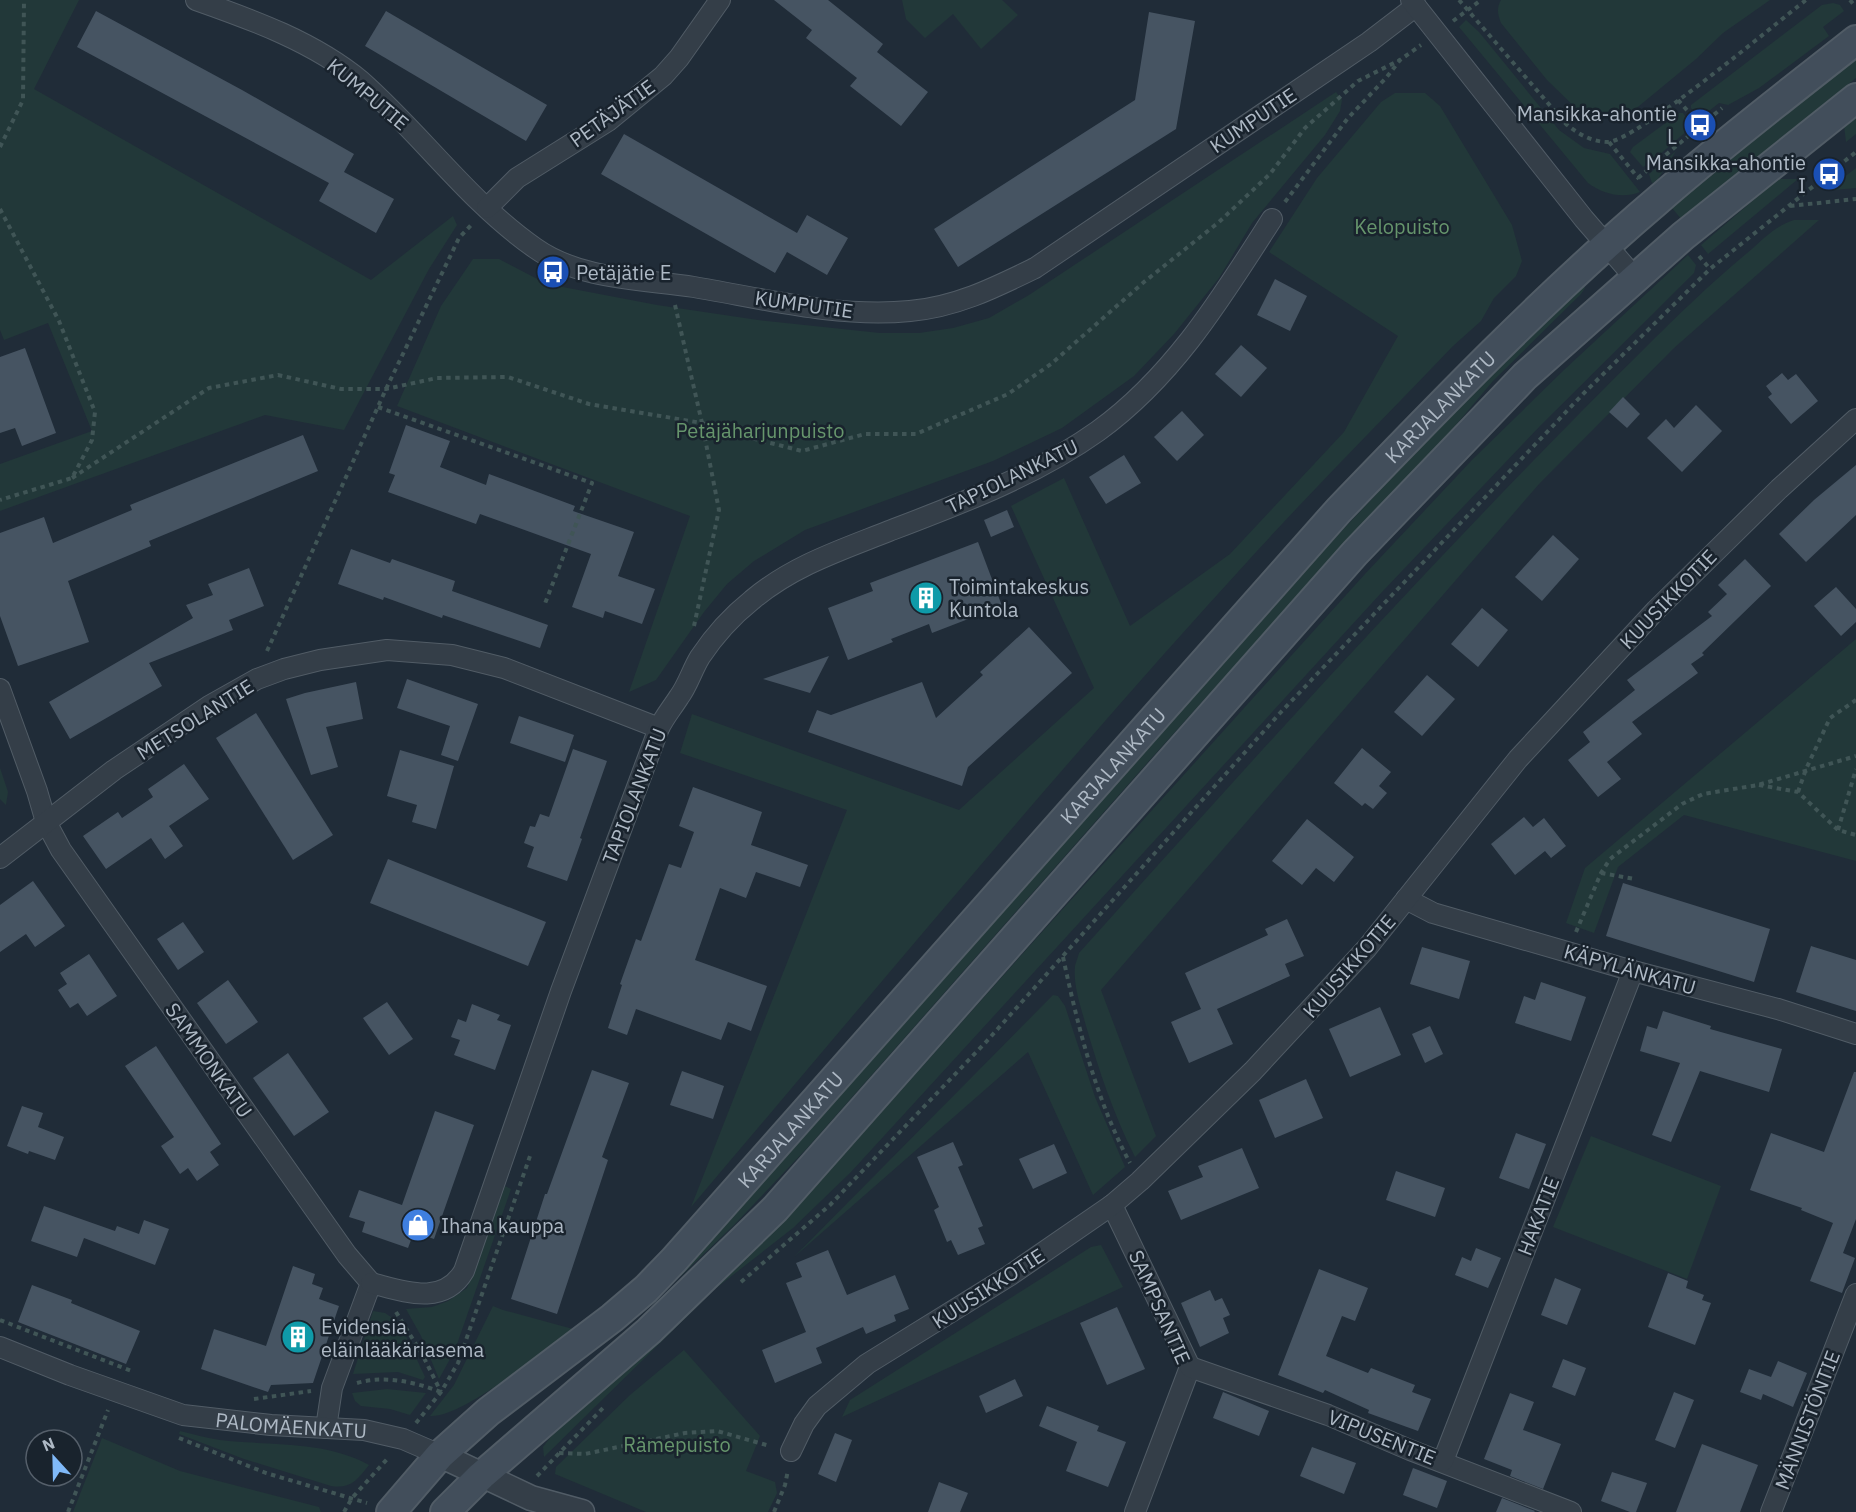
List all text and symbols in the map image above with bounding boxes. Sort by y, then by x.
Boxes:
street label: KUMPUTIE [321,52,415,136]
street label: PETÄJÄTIE [564,73,660,153]
street label: KUMPUTIE [1204,81,1302,159]
place label: Mansikka-ahontie L [1517,100,1677,150]
bus stop icon: Mansikka-ahontie L [1682,107,1718,143]
place label: Mansikka-ahontie I [1646,149,1806,199]
bus stop icon: Mansikka-ahontie I [1811,156,1847,192]
park label: Kelopuisto [1354,213,1450,240]
bus stop icon: Petäjätie E [535,254,571,290]
place label: Petäjätie E [576,259,671,286]
street label: KUMPUTIE [753,284,855,324]
street label: KARJALANKATU [1378,344,1501,468]
park label: Petäjäharjunpuisto [676,417,844,444]
street label: TAPIOLANKATU [941,432,1083,520]
street label: KUUSIKKOTIE [1613,543,1723,655]
place label: Toimintakeskus Kuntola [949,573,1089,623]
building icon: Toimintakeskus Kuntola [908,580,944,616]
street label: METSOLANTIE [131,672,259,766]
street label: KARJALANKATU [1053,701,1171,830]
street label: TAPIOLANKATU [596,724,672,868]
street label: KUUSIKKOTIE [1296,908,1402,1024]
street label: KÄPYLÄNKATU [1561,937,1699,1001]
street label: SAMMONKATU [159,997,259,1123]
street label: KARJALANKATU [731,1065,849,1193]
street label: HAKATIE [1511,1173,1565,1259]
shop icon: Ihana kauppa [400,1207,436,1243]
place label: Ihana kauppa [441,1212,564,1239]
street label: KUUSIKKOTIE [927,1242,1049,1334]
street label: SAMPSANTIE [1123,1246,1197,1368]
place label: Evidensia eläinlääkäriasema [321,1313,485,1363]
building icon: Evidensia eläinlääkäriasema [280,1319,316,1355]
street label: MÄNNISTÖNTIE [1768,1347,1846,1493]
street label: VIPUSENTIE [1324,1403,1440,1471]
street label: PALOMÄENKATU [214,1405,368,1444]
north arrow [24,1428,84,1488]
park label: Rämepuisto [623,1431,731,1458]
text: N [39,1433,58,1456]

